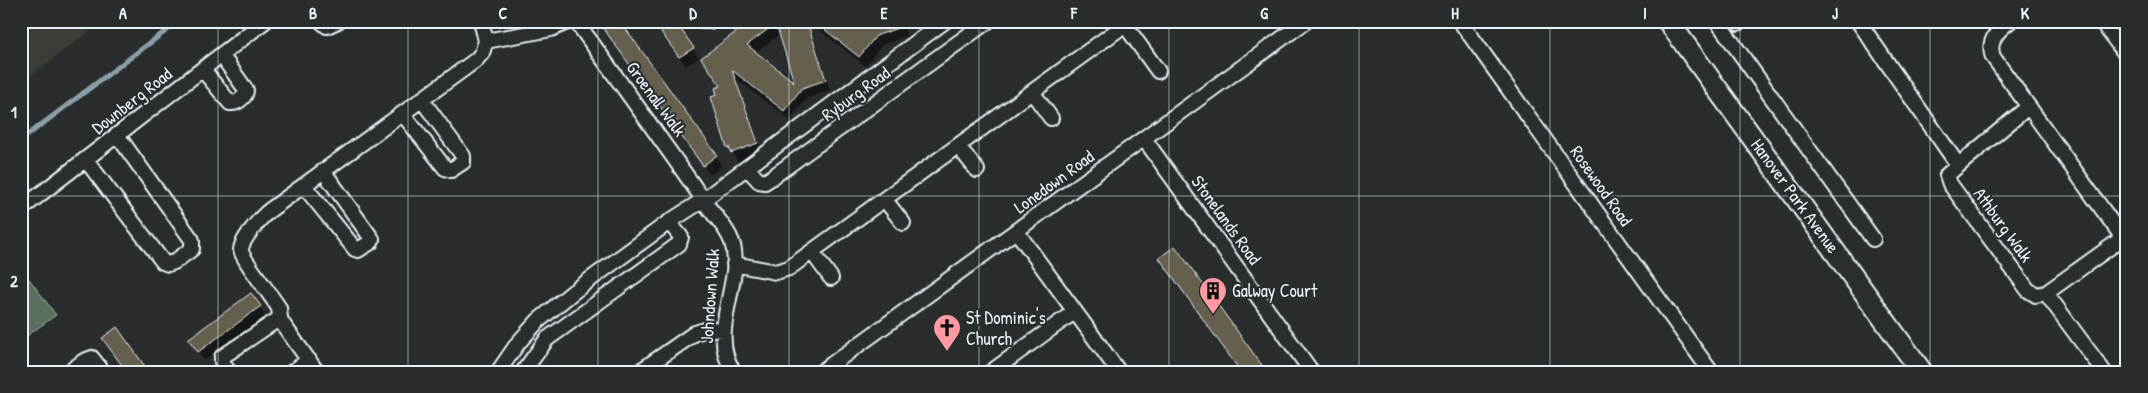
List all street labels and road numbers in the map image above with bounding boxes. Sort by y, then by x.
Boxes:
street label: Groenall Walk [621,56,693,142]
street label: Ryburg Road [816,60,895,127]
street label: Downberg Road [86,61,177,140]
street label: Hanover Park Avenue [1745,133,1846,258]
street label: Rosewood Road [1564,140,1638,231]
street label: Lonedown Road [1008,144,1099,219]
street label: Stonelands Road [1186,170,1267,269]
street label: Athburg Walk [1968,182,2039,268]
street label: Johndown Walk [694,247,725,344]

